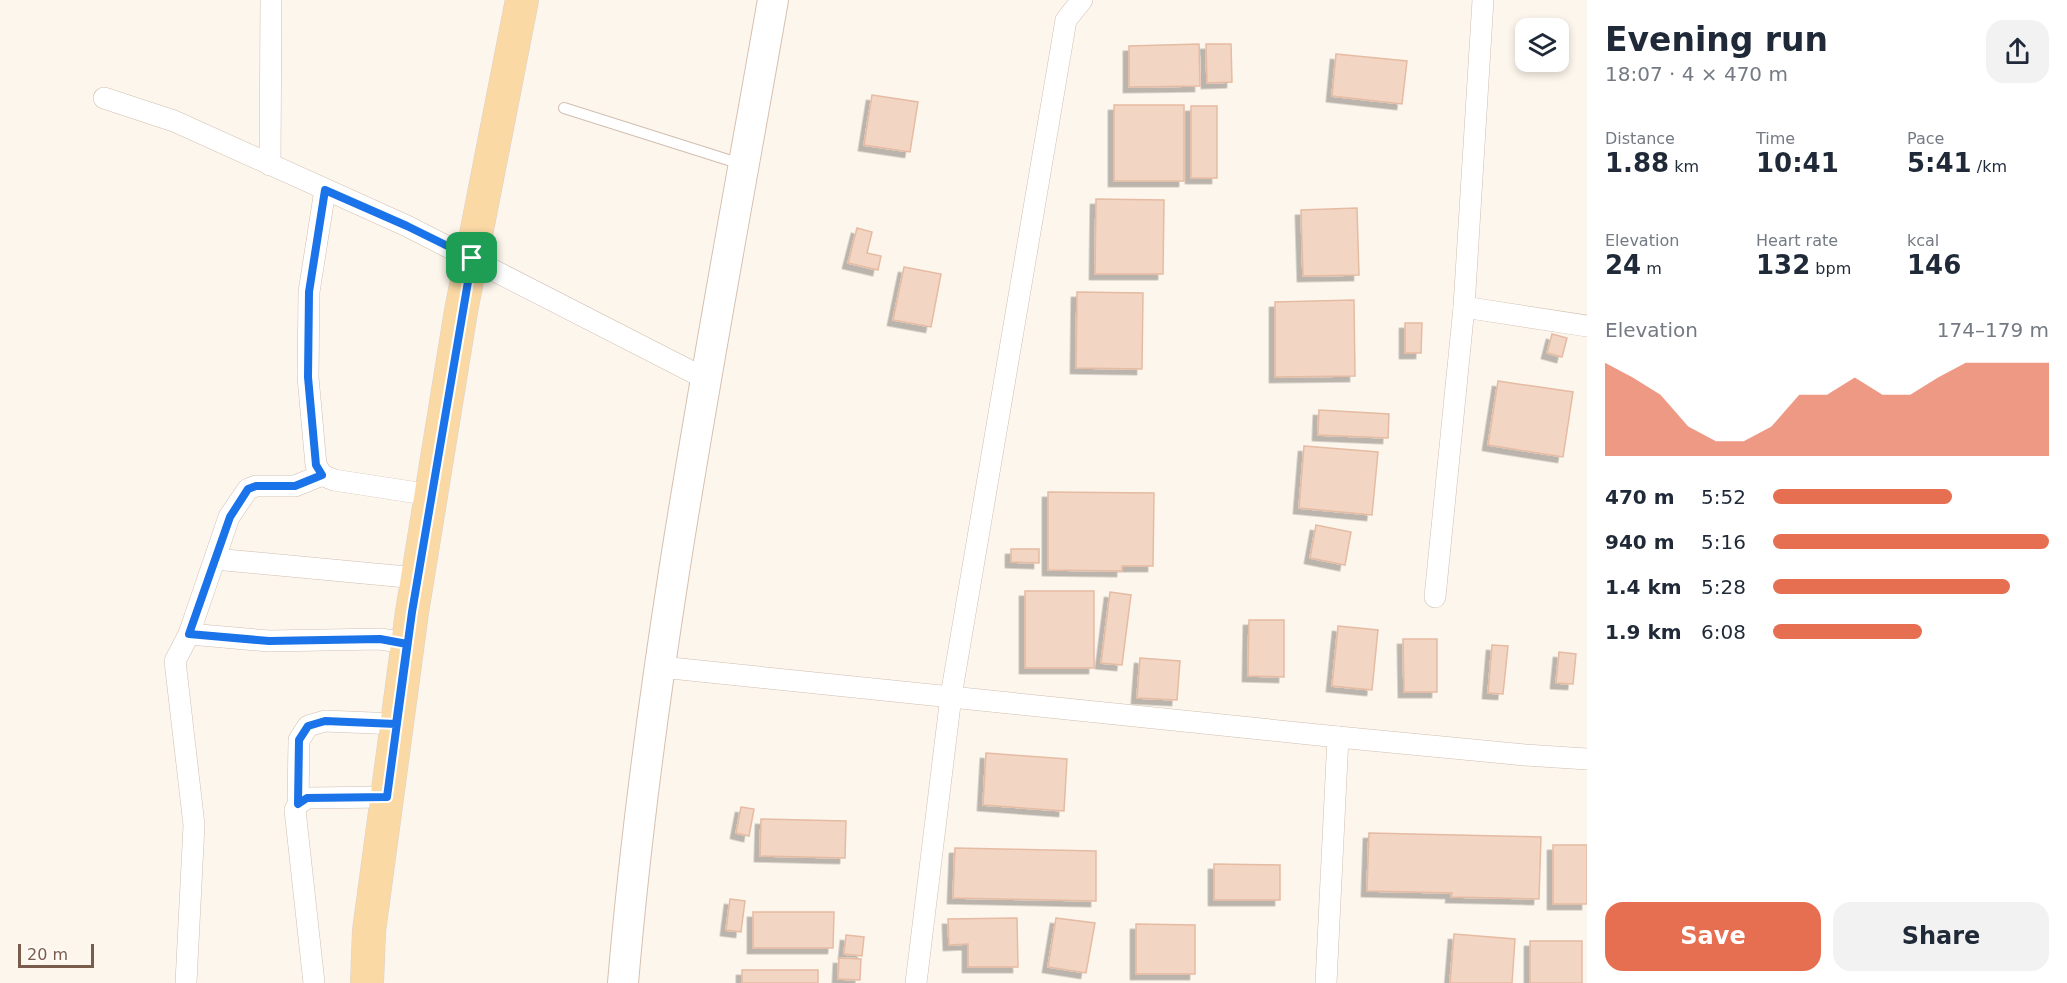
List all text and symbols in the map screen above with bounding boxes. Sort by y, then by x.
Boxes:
map controls [1515,18,1569,72]
button: layers [1515,18,1569,72]
text: Evening run [1605,20,1828,59]
button: share [1986,20,2049,83]
text: 18:07 · 4 × 470 m [1605,62,1788,86]
text: Distance [1605,129,1675,148]
text: Time [1756,129,1795,148]
text: Pace [1907,129,1944,148]
text: 1.88 [1605,148,1669,178]
text: 10:41 [1756,148,1839,178]
text: 5:41 [1907,148,1972,178]
text: km [1669,157,1699,176]
text: /km [1972,157,2007,176]
text: Elevation [1605,231,1679,250]
text: Heart rate [1756,231,1838,250]
text: kcal [1907,231,1939,250]
pin [446,232,497,283]
icon: arrive [455,241,488,274]
text: 24 [1605,250,1641,280]
text: 132 [1756,250,1810,280]
text: 146 [1907,250,1961,280]
text: m [1641,259,1662,278]
text: bpm [1810,259,1851,278]
text: Elevation [1605,318,1698,342]
text: 174–179 m [1937,318,2049,342]
text: 470 m [1605,485,1675,509]
text: 5:52 [1701,485,1746,509]
text: 940 m [1605,530,1675,554]
text: 5:16 [1701,530,1746,554]
text: 1.4 km [1605,575,1682,599]
text: 5:28 [1701,575,1746,599]
text: 1.9 km [1605,620,1682,644]
text: 6:08 [1701,620,1746,644]
button: Save [1605,902,1821,971]
button: Share [1833,902,2049,971]
scale bar [18,941,94,968]
text: 20 m [27,945,68,964]

